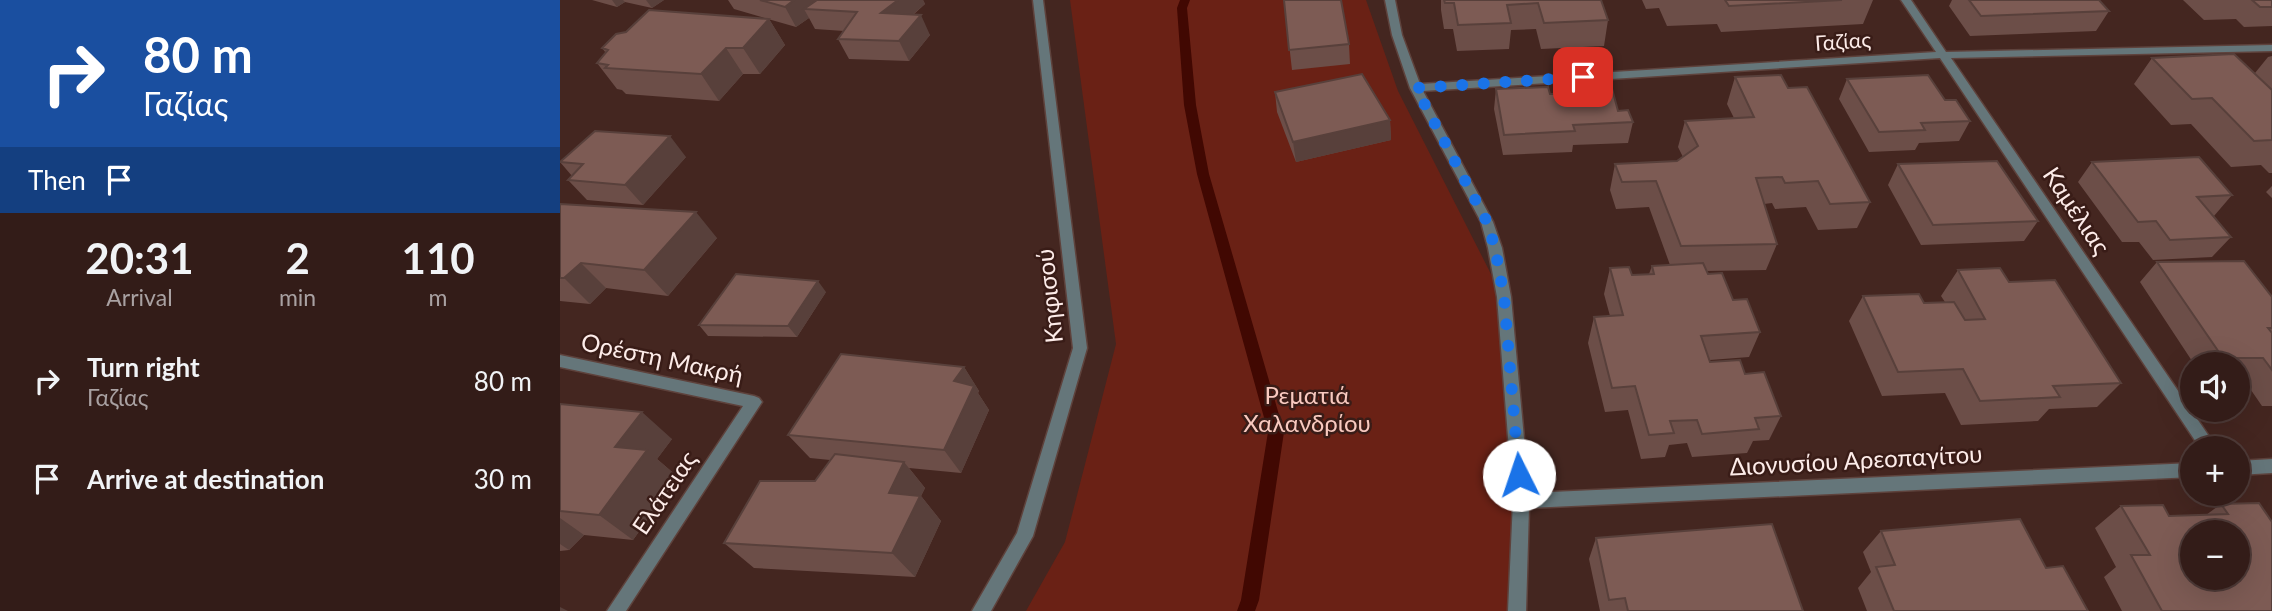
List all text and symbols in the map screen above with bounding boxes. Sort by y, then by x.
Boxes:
text: 80 m [143,25,253,83]
street label: Γαζίας [1814,26,1872,55]
icon: right [28,28,119,119]
pin [1553,47,1613,107]
icon: arrive [1564,58,1602,96]
text: Γαζίας [143,84,228,123]
icon: arrive [100,161,138,199]
street label: Καμέλιας [2038,161,2117,259]
text: Then [28,164,86,196]
text: 20:31 [85,233,194,283]
text: 2 [285,233,310,283]
text: 110 [402,233,475,283]
street label: Κηφισού [1029,248,1068,345]
text: Arrival [106,283,173,311]
text: min [279,283,316,311]
text: m [429,283,448,311]
street label: Ορέστη Μακρή [579,326,746,389]
text: Turn right [87,351,200,383]
map controls [2180,352,2250,590]
button: sound [2180,352,2250,422]
icon: right [28,362,66,400]
text: 80 m [474,365,532,397]
park label: Ρεματιά Χαλανδρίου [1243,380,1371,437]
text: Γαζίας [87,383,148,411]
button: + [2180,436,2250,506]
position arrow [1482,438,1556,512]
street label: Διονυσίου Αρεοπαγίτου [1729,438,1983,481]
street label: Ελάτειας [625,445,702,539]
icon: arrive [28,460,66,498]
text: Arrive at destination [87,463,324,495]
text: 30 m [474,463,532,495]
button: − [2180,520,2250,590]

